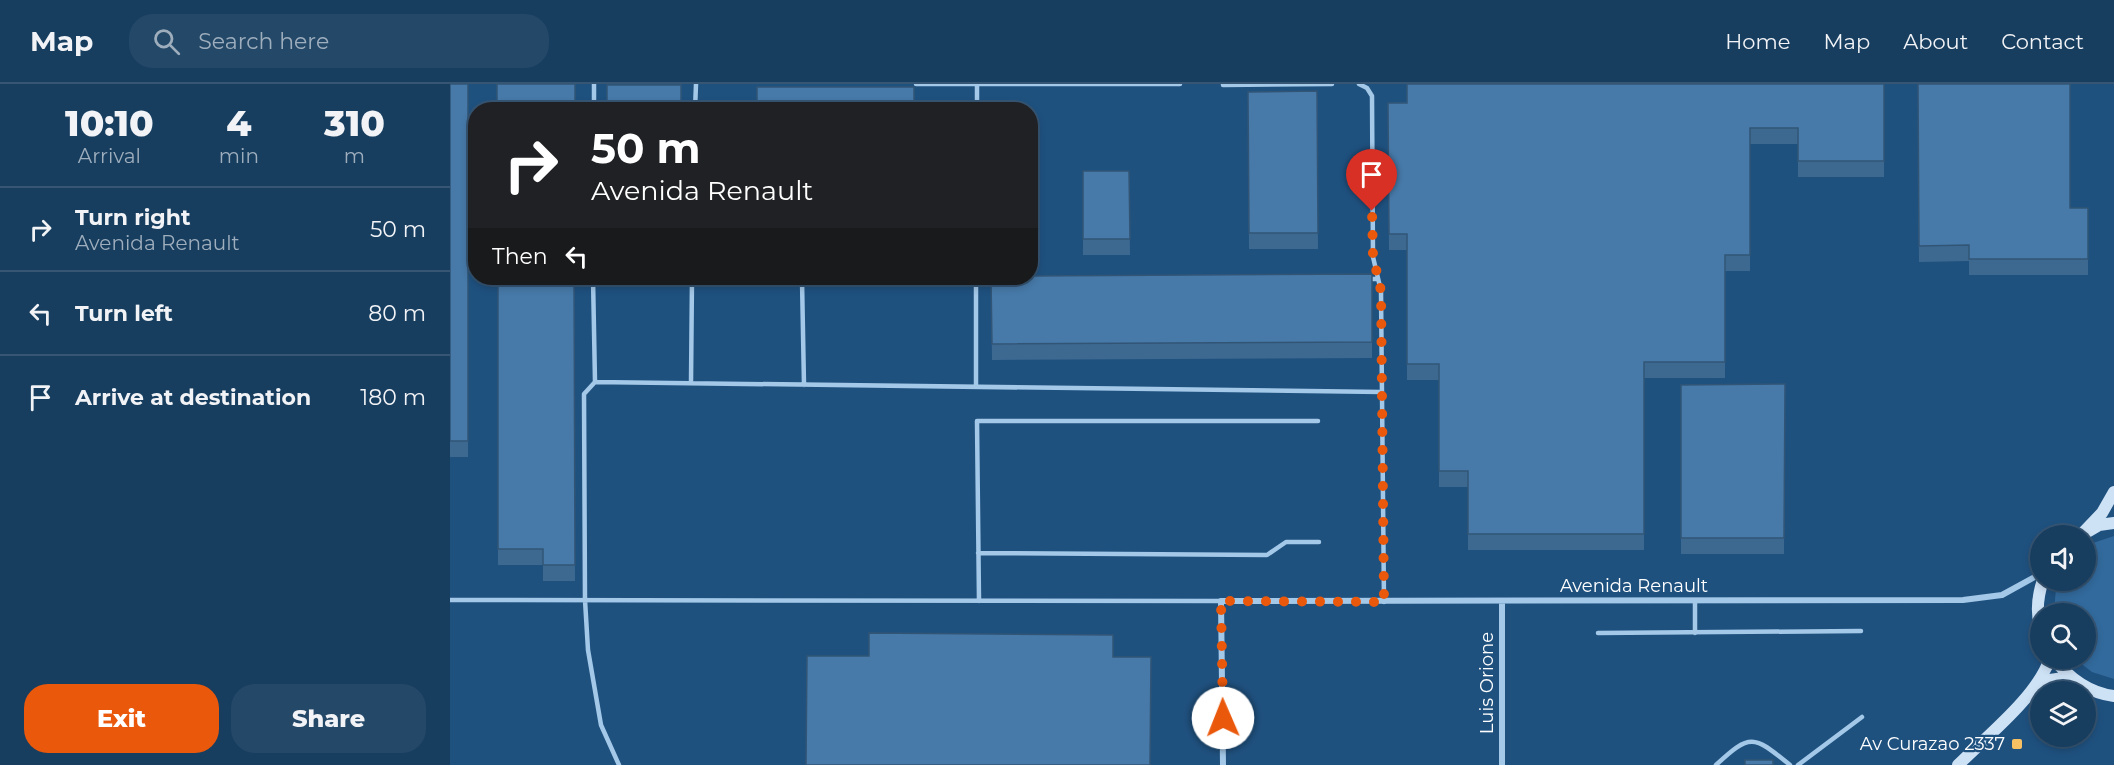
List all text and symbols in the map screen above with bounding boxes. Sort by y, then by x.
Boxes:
search box [129,14,549,68]
text: Map [30,24,93,58]
icon: search [150,25,183,58]
text: Search here [198,28,329,55]
text: Home [1725,29,1790,54]
text: Map [1823,29,1870,54]
text: About [1903,29,1968,54]
text: Contact [2001,29,2084,54]
text: 10:10 [65,101,154,145]
text: 4 [226,101,251,145]
text: 310 [324,101,385,145]
text: 50 m [591,122,700,174]
icon: right [492,126,570,204]
text: Arrival [78,144,141,168]
text: min [219,144,259,168]
text: m [344,144,365,168]
pin [1346,149,1397,211]
icon: arrive [1355,158,1388,191]
text: Avenida Renault [591,174,813,207]
text: Turn right [75,204,190,231]
icon: right [24,213,57,246]
text: 50 m [370,216,426,243]
text: Avenida Renault [75,231,240,255]
icon: left [560,240,593,273]
text: Then [492,243,548,270]
icon: left [24,297,57,330]
text: Turn left [75,300,173,327]
text: 80 m [368,300,426,327]
icon: arrive [24,381,57,414]
text: Arrive at destination [75,384,311,411]
text: 180 m [360,384,426,411]
map controls [2030,525,2096,747]
button: sound [2030,525,2096,591]
street label: Avenida Renault [1560,575,1708,597]
button: search [2030,603,2096,669]
street label: Luis Orione [1476,632,1498,734]
button: layers [2030,681,2096,747]
button: Exit [24,684,219,753]
button: Share [231,684,426,753]
position arrow [1191,686,1255,750]
place label: Av Curazao 2337 [1860,733,2005,755]
marker: Av Curazao 2337 [2010,737,2024,751]

